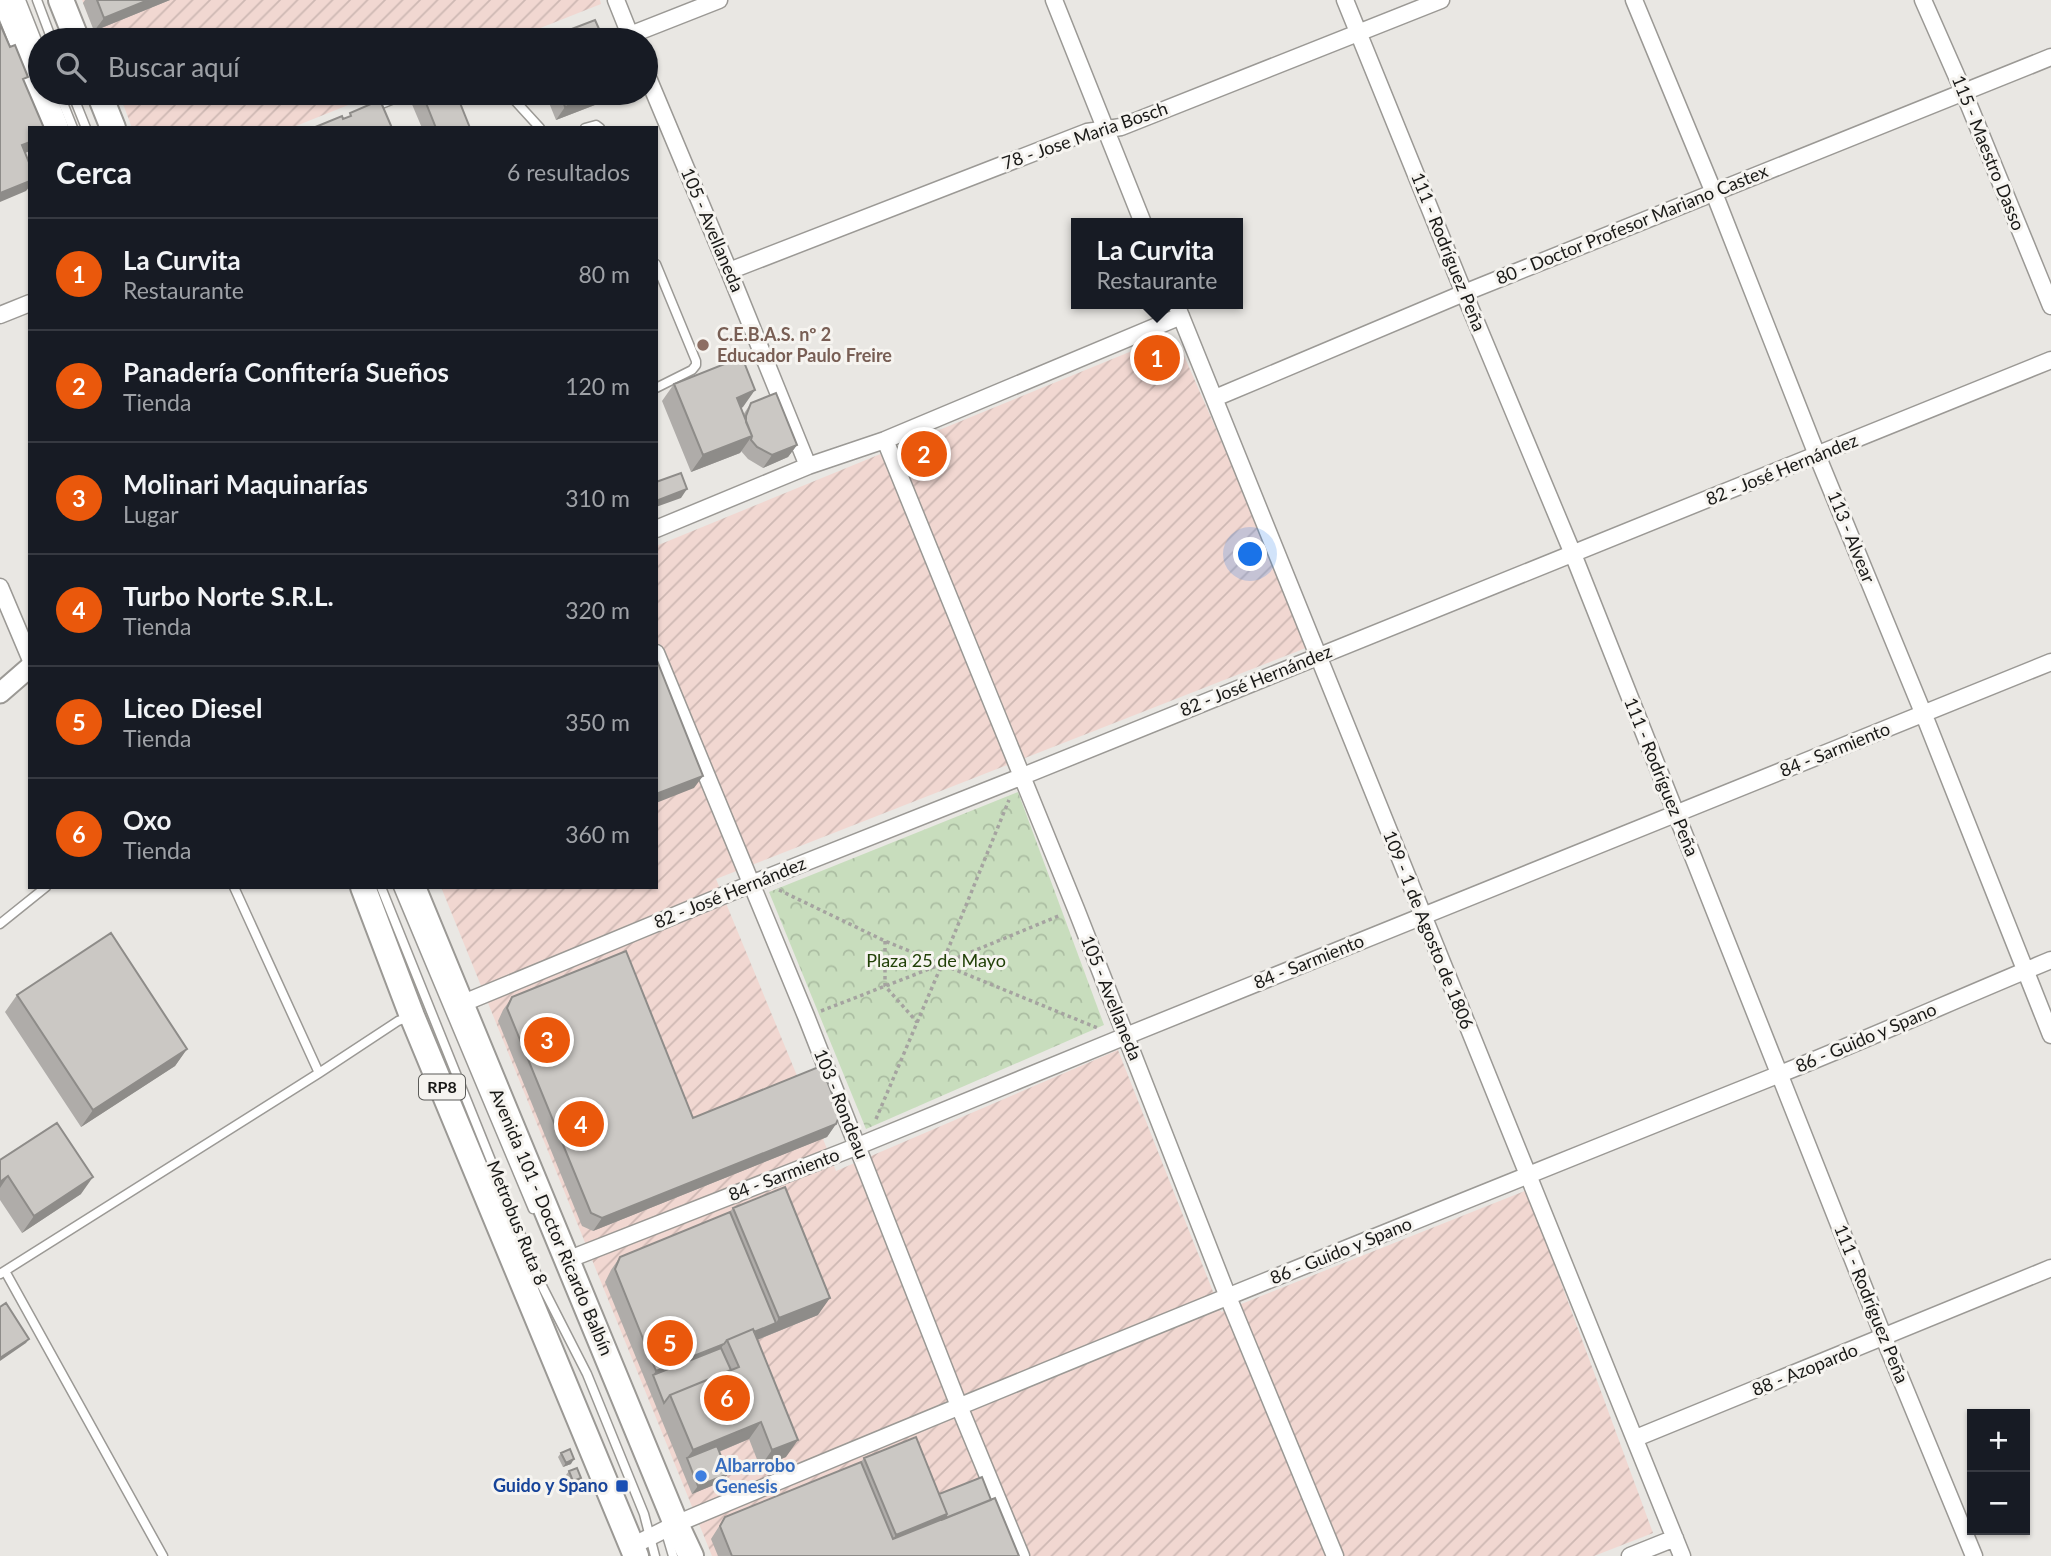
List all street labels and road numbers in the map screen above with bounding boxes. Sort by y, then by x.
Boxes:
street label: 115 - Maestro Dasso [1948,72,2030,233]
street label: 78 - Jose Maria Bosch [999,96,1170,174]
street label: 80 - Doctor Profesor Mariano Castex [1492,159,1771,289]
street label: 105 - Avellaneda [677,164,749,295]
street label: 111 - Rodríguez Peña [1407,169,1491,334]
street label: 82 - José Hernández [1702,429,1861,510]
street label: 113 - Alvear [1824,488,1880,586]
street label: 82 - José Hernández [1176,640,1335,721]
street label: 111 - Rodríguez Peña [1620,694,1704,859]
street label: 84 - Sarmiento [1776,717,1893,781]
street label: 109 - 1 de Agosto de 1806 [1379,827,1479,1032]
street label: 82 - José Hernández [650,852,809,933]
street label: 84 - Sarmiento [1250,929,1367,993]
street label: 105 - Avellaneda [1077,932,1147,1063]
street label: 86 - Guido y Spano [1792,997,1939,1077]
street label: 103 - Rondeau [810,1045,874,1162]
road number: RP8 [419,1074,465,1100]
street label: Avenida 101 - Doctor Ricardo Balbín [485,1085,618,1359]
street label: 84 - Sarmiento [725,1143,842,1205]
street label: Metrobus Ruta 8 [483,1157,553,1288]
street label: 86 - Guido y Spano [1267,1212,1415,1289]
street label: 111 - Rodríguez Peña [1830,1221,1914,1386]
street label: 88 - Azopardo [1749,1338,1861,1400]

